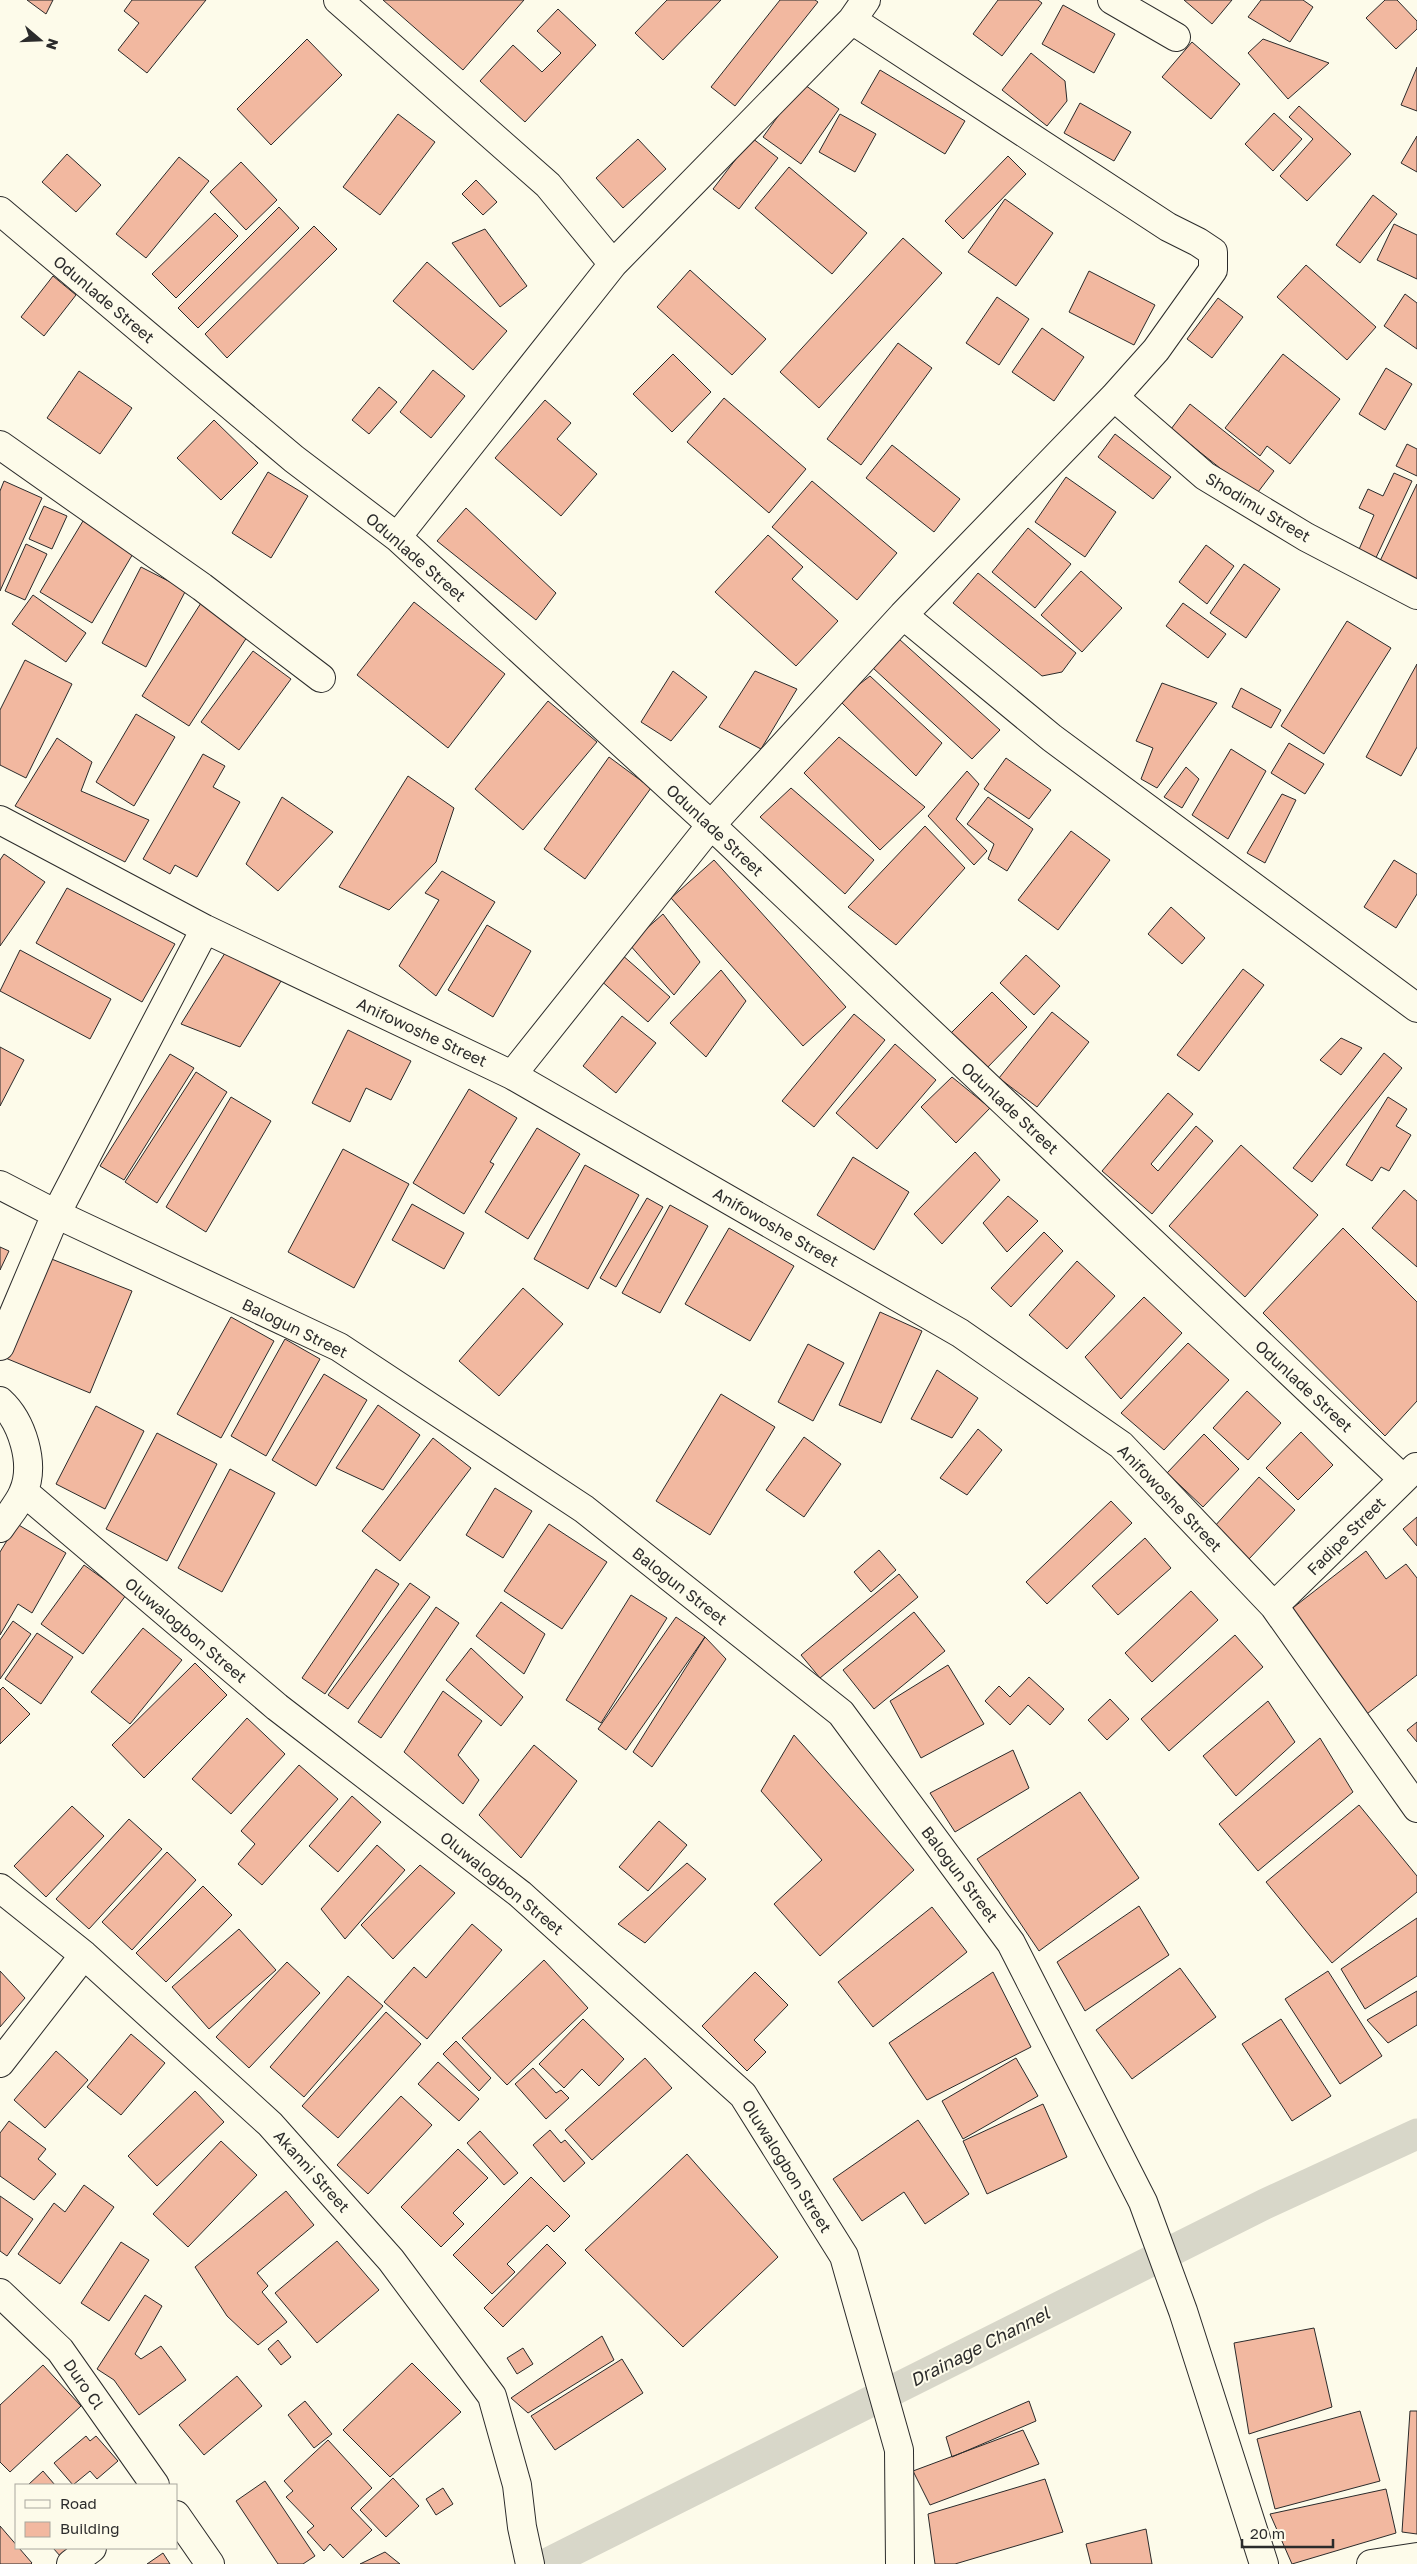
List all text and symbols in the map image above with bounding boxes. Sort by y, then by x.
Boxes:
north arrow [15,15,65,65]
text: N [43,37,63,52]
street label: Odunlade Street [49,251,159,347]
street label: Shodimu Street [1202,468,1314,546]
street label: Odunlade Street [362,508,470,606]
street label: Odunlade Street [662,780,768,880]
street label: Anifowoshe Street [354,993,490,1071]
street label: Odunlade Street [957,1058,1063,1158]
street label: Anifowoshe Street [710,1183,842,1271]
street label: Balogun Street [239,1294,351,1362]
street label: Odunlade Street [1251,1336,1357,1436]
street label: Anifowoshe Street [1114,1440,1226,1556]
street label: Fadipe Street [1303,1493,1389,1579]
street label: Balogun Street [629,1543,731,1629]
street label: Oluwalogbon Street [121,1573,251,1687]
street label: Balogun Street [917,1822,1003,1926]
street label: Oluwalogbon Street [436,1827,568,1939]
street label: Oluwalogbon Street [738,2096,836,2236]
street label: Akanni Street [270,2126,354,2216]
water label: Drainage Channel [906,2301,1054,2391]
street label: Duro Cl [60,2355,108,2413]
legend [15,2484,178,2549]
text: Road [60,2494,97,2512]
scale bar [1242,2516,1333,2548]
text: Building [60,2519,120,2537]
text: 20 m [1250,2524,1285,2542]

